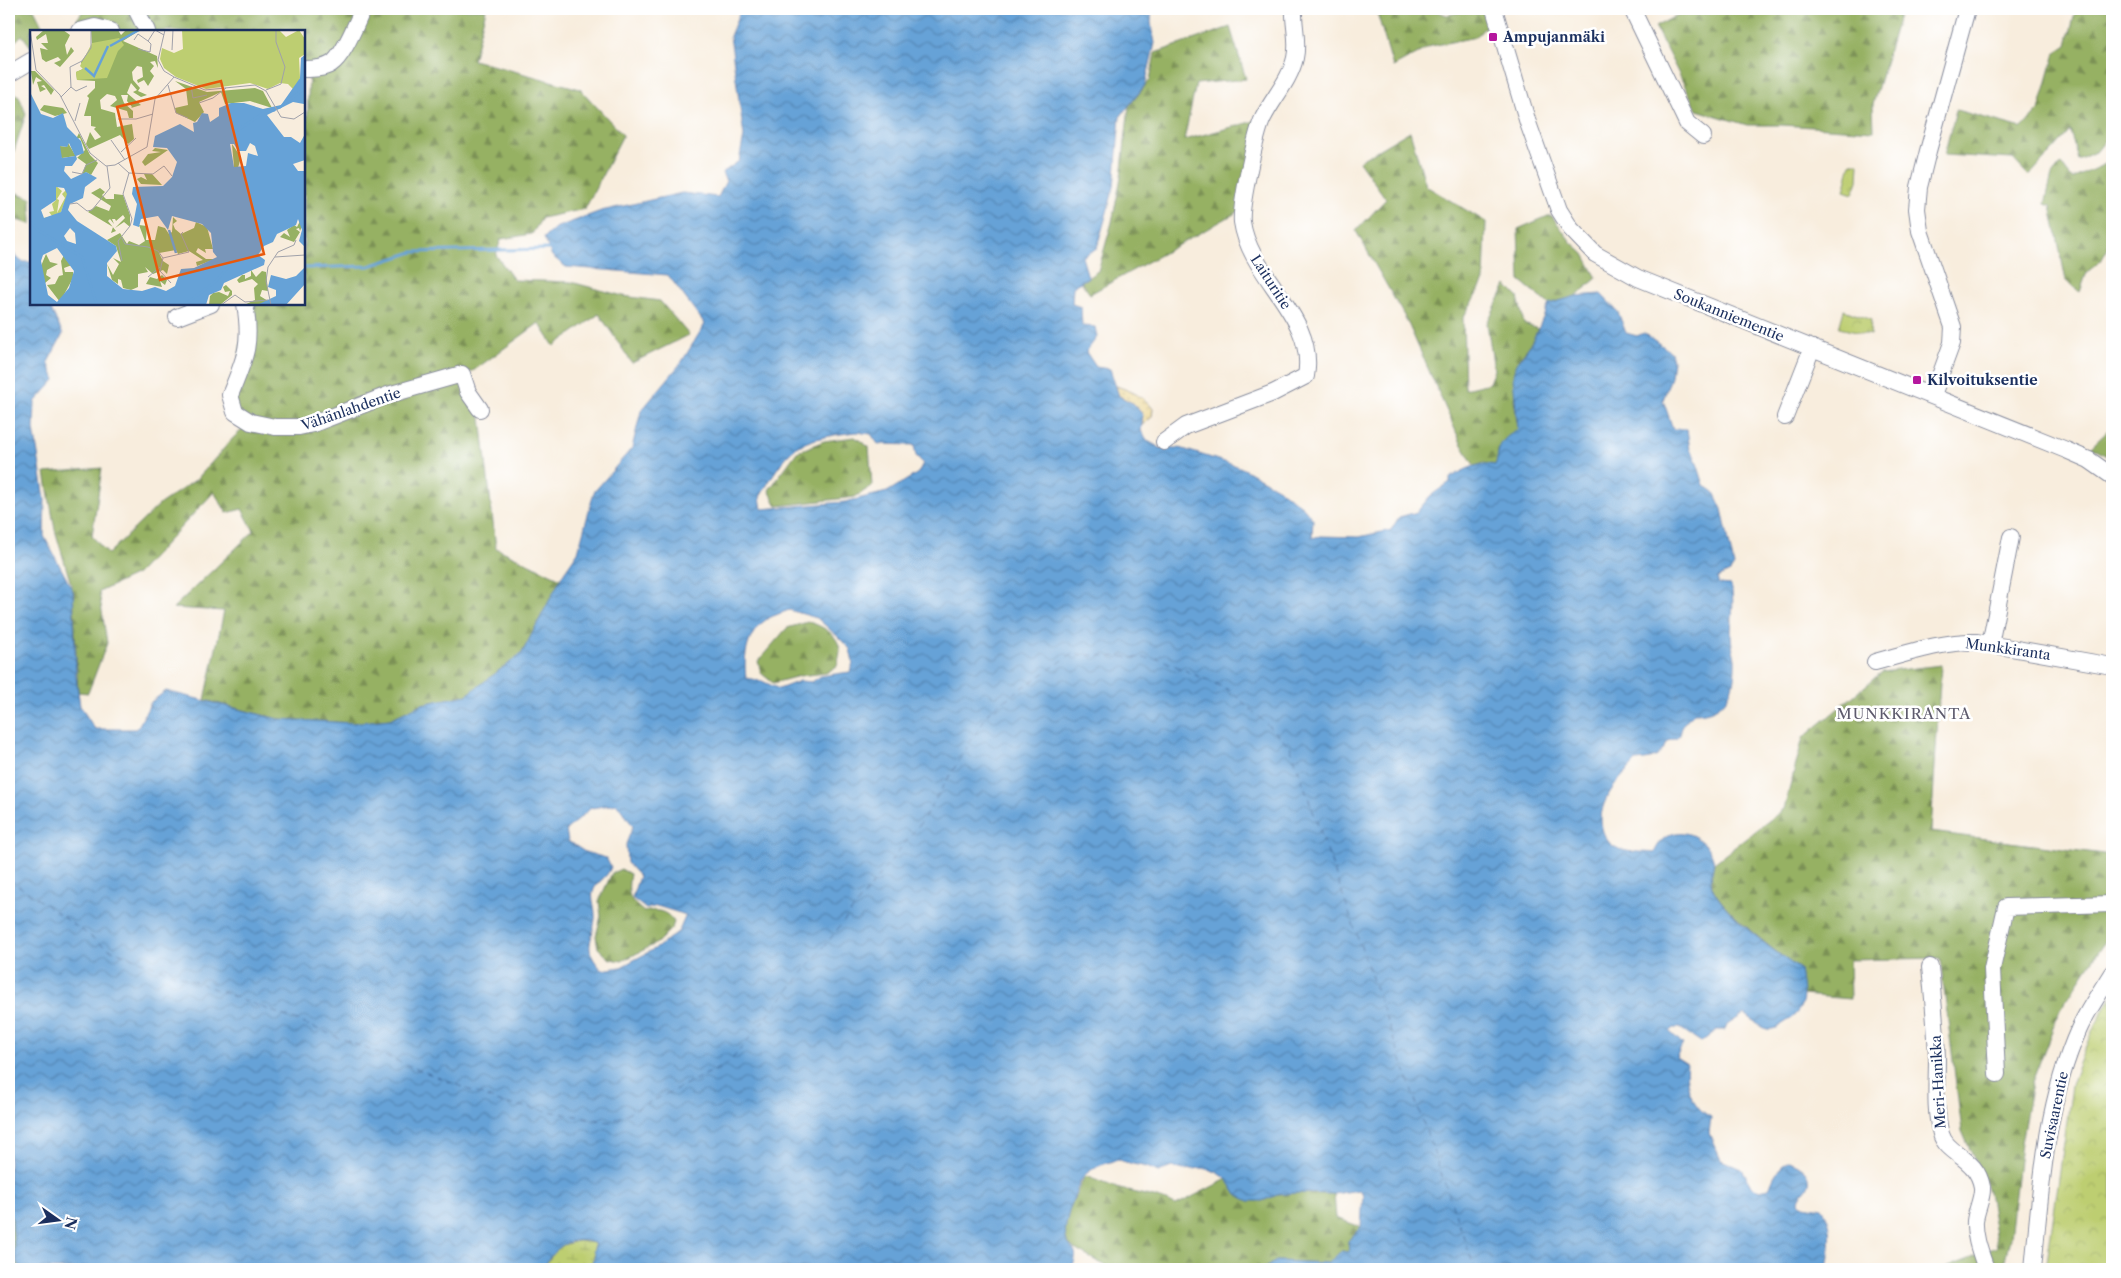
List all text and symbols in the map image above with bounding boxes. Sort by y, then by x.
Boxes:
place label: Ampujanmäki [1502,28,1605,46]
inset map [30,30,305,305]
marker: Ampujanmäki [1487,31,1499,43]
street label: Laituritie [1247,251,1295,313]
street label: Soukanniementie [1671,285,1787,345]
place label: Kilvoituksentie [1927,371,2038,389]
marker: Kilvoituksentie [1911,374,1923,386]
street label: Vähänlahdentie [298,384,403,435]
street label: Munkkiranta [1964,634,2052,664]
district label: MUNKKIRANTA [1837,704,1971,723]
street label: Meri-Hanikka [1927,1034,1949,1129]
street label: Suvisaarentie [2036,1069,2072,1160]
north arrow [32,1196,82,1246]
text: N [60,1215,81,1231]

